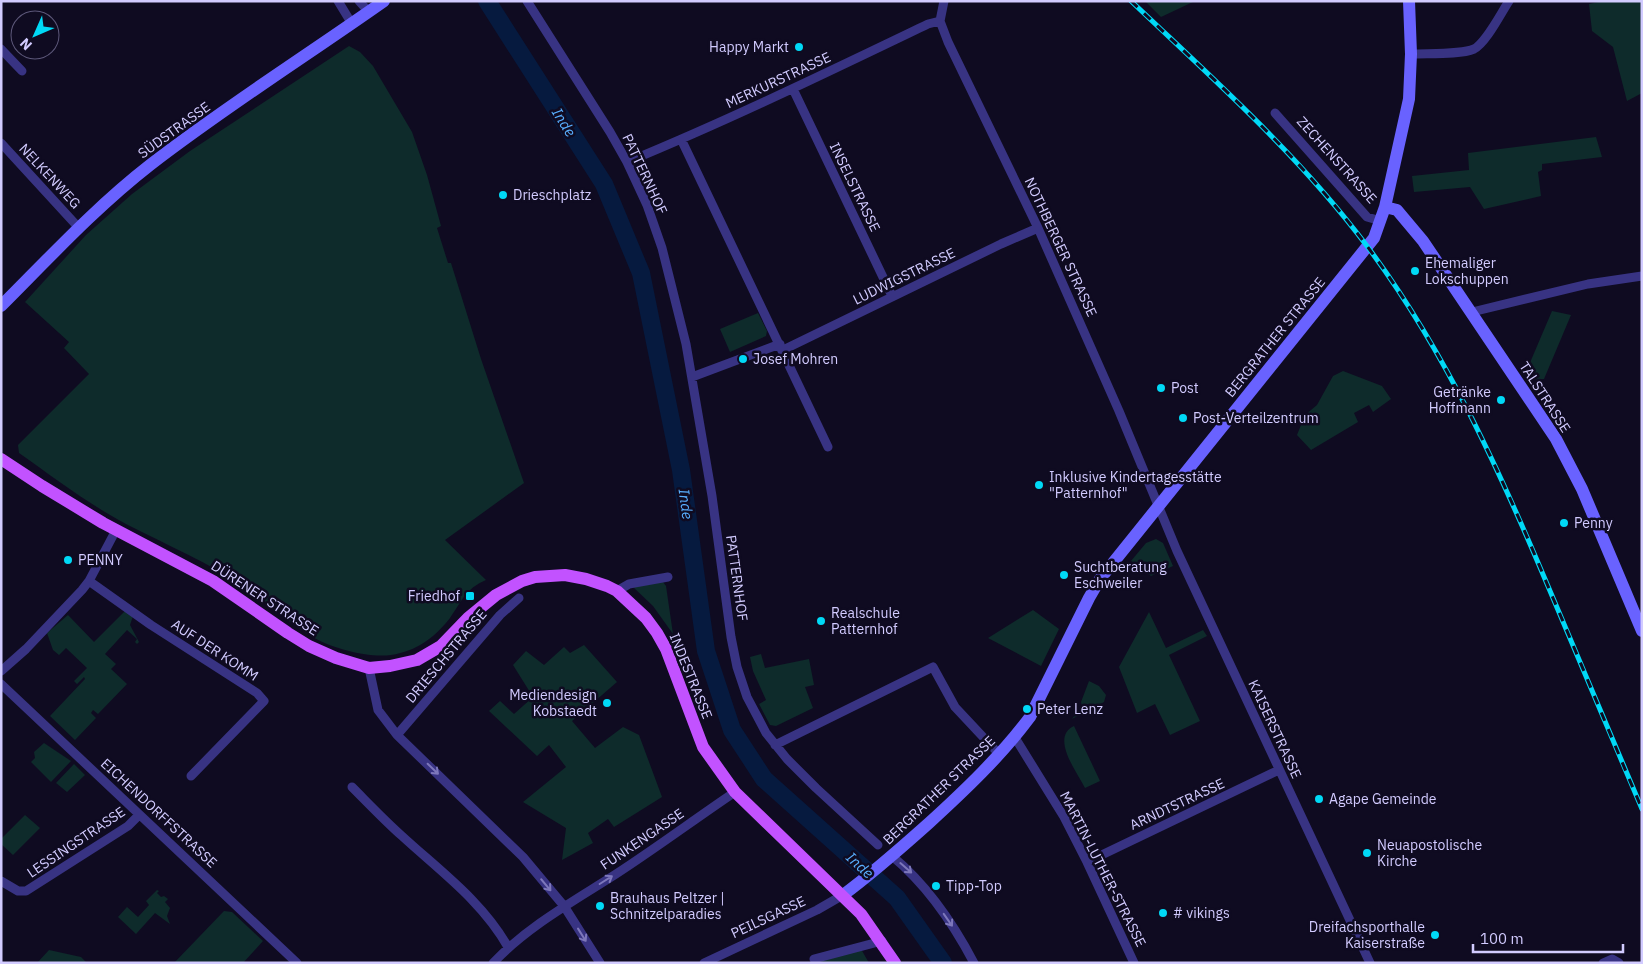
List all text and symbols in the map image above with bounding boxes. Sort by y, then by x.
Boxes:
north arrow [10,10,60,60]
text: N [16,34,36,54]
place label: Happy Markt [709,38,789,56]
marker: Happy Markt [793,41,805,53]
street label: MERKURSTRASSE [723,48,833,112]
street label: SÜDSTRASSE [134,98,214,162]
water label: Inde [548,104,580,140]
street label: ZECHENSTRASSE [1293,113,1381,207]
street label: PATTERNHOF [618,131,672,217]
street label: INSELSTRASSE [826,139,884,235]
street label: NELKENWEG [15,140,85,212]
street label: NOTHBERGER STRASSE [1021,174,1101,320]
place label: Drieschplatz [513,186,592,204]
marker: Drieschplatz [497,189,509,201]
street label: LUDWIGSTRASSE [850,243,958,309]
place label: Ehemaliger Lokschuppen [1425,254,1509,288]
marker: Ehemaliger Lokschuppen [1409,265,1421,277]
street label: BERGRATHER STRASSE [1221,273,1329,401]
place label: Josef Mohren [753,350,838,368]
marker: Josef Mohren [737,353,749,365]
street label: TALSTRASSE [1515,358,1575,436]
place label: Post [1171,379,1199,397]
marker: Post [1155,382,1167,394]
place label: Getränke Hoffmann [1429,383,1491,417]
marker: Getränke Hoffmann [1495,394,1507,406]
place label: Post-Verteilzentrum [1193,409,1319,427]
marker: Post-Verteilzentrum [1177,412,1189,424]
place label: Inklusive Kindertagesstätte "Patternhof" [1049,468,1222,502]
marker: Inklusive Kindertagesstätte "Patternhof" [1033,479,1045,491]
water label: Inde [674,487,698,521]
place label: Penny [1574,514,1613,532]
marker: Penny [1558,517,1570,529]
street label: PATTERNHOF [722,534,752,622]
place label: PENNY [78,551,123,569]
marker: PENNY [62,554,74,566]
street label: DÜRENER STRASSE [208,557,322,639]
place label: Suchtberatung Eschweiler [1074,558,1167,592]
marker: Suchtberatung Eschweiler [1058,569,1070,581]
place label: Friedhof [408,587,460,605]
marker: Friedhof [464,590,476,602]
place label: Realschule Patternhof [831,604,900,638]
street label: DRIESCHSTRASSE [401,605,491,707]
street label: AUF DER KOMM [168,615,262,685]
marker: Realschule Patternhof [815,615,827,627]
street label: INDESTRASSE [666,630,716,722]
street label: KAISERSTRASSE [1244,677,1306,781]
place label: Mediendesign Kobstaedt [509,686,597,720]
marker: Mediendesign Kobstaedt [601,697,613,709]
place label: Peter Lenz [1037,700,1103,718]
marker: Peter Lenz [1021,703,1033,715]
street label: BERGRATHER STRASSE [879,732,999,848]
street label: EICHENDORFFSTRASSE [97,754,221,872]
one-way arrow [426,763,439,775]
street label: ARNDTSTRASSE [1127,774,1227,834]
street label: MARTIN-LUTHER-STRASSE [1056,788,1150,950]
place label: Agape Gemeinde [1329,790,1437,808]
marker: Agape Gemeinde [1313,793,1325,805]
street label: LESSINGSTRASSE [23,802,129,882]
street label: FUNKENGASSE [597,804,687,874]
place label: Neuapostolische Kirche [1377,836,1483,870]
marker: Neuapostolische Kirche [1361,847,1373,859]
water label: Inde [842,848,878,883]
one-way arrow [900,862,913,874]
one-way arrow [598,875,612,885]
place label: Tipp-Top [946,877,1002,895]
one-way arrow [540,878,552,891]
marker: Tipp-Top [930,880,942,892]
place label: Brauhaus Peltzer | Schnitzelparadies [610,889,725,923]
street label: PEILSGASSE [728,892,808,942]
marker: Brauhaus Peltzer | Schnitzelparadies [594,900,606,912]
place label: # vikings [1173,904,1230,922]
marker: # vikings [1157,907,1169,919]
one-way arrow [943,913,953,927]
place label: Dreifachsporthalle Kaiserstraße [1309,918,1425,952]
scale bar [1473,922,1623,954]
one-way arrow [578,927,588,941]
marker: Dreifachsporthalle Kaiserstraße [1429,929,1441,941]
text: 100 m [1480,929,1524,948]

